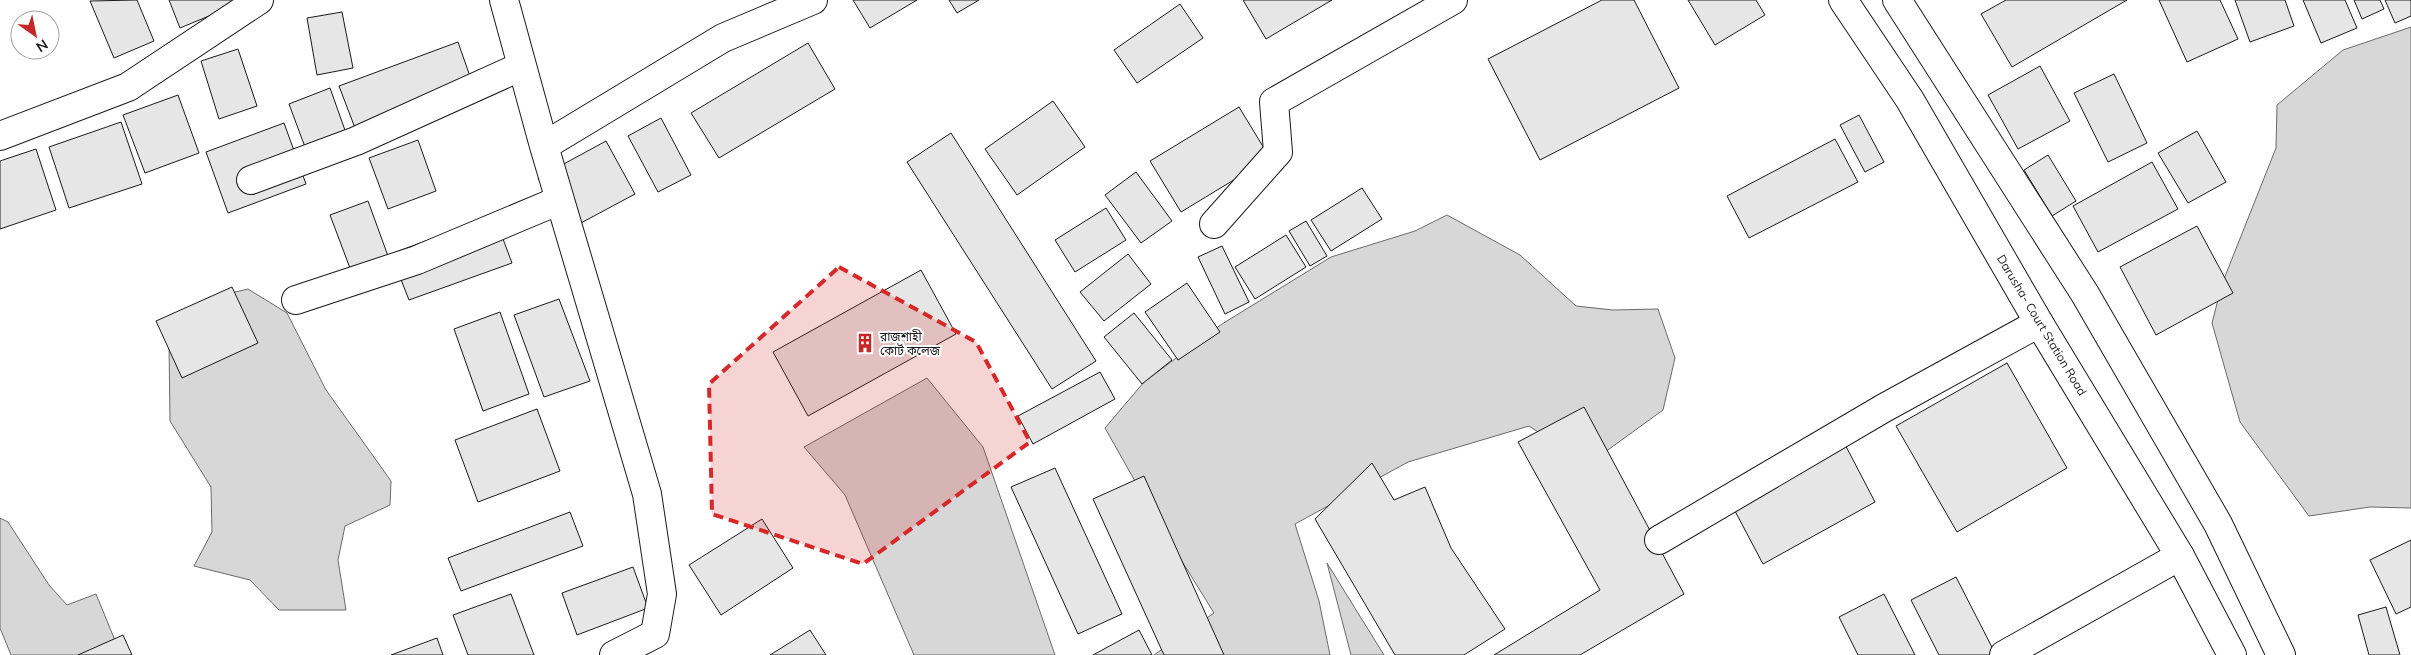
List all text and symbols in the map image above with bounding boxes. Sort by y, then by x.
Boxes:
north arrow [10,10,60,60]
text: N [33,35,51,56]
street label: Darusha- Court Station Road [1994,252,2090,398]
place label: রাজশাহী কোর্ট কলেজ [879,329,941,358]
building icon: রাজশাহী কোর্ট কলেজ [854,332,876,354]

